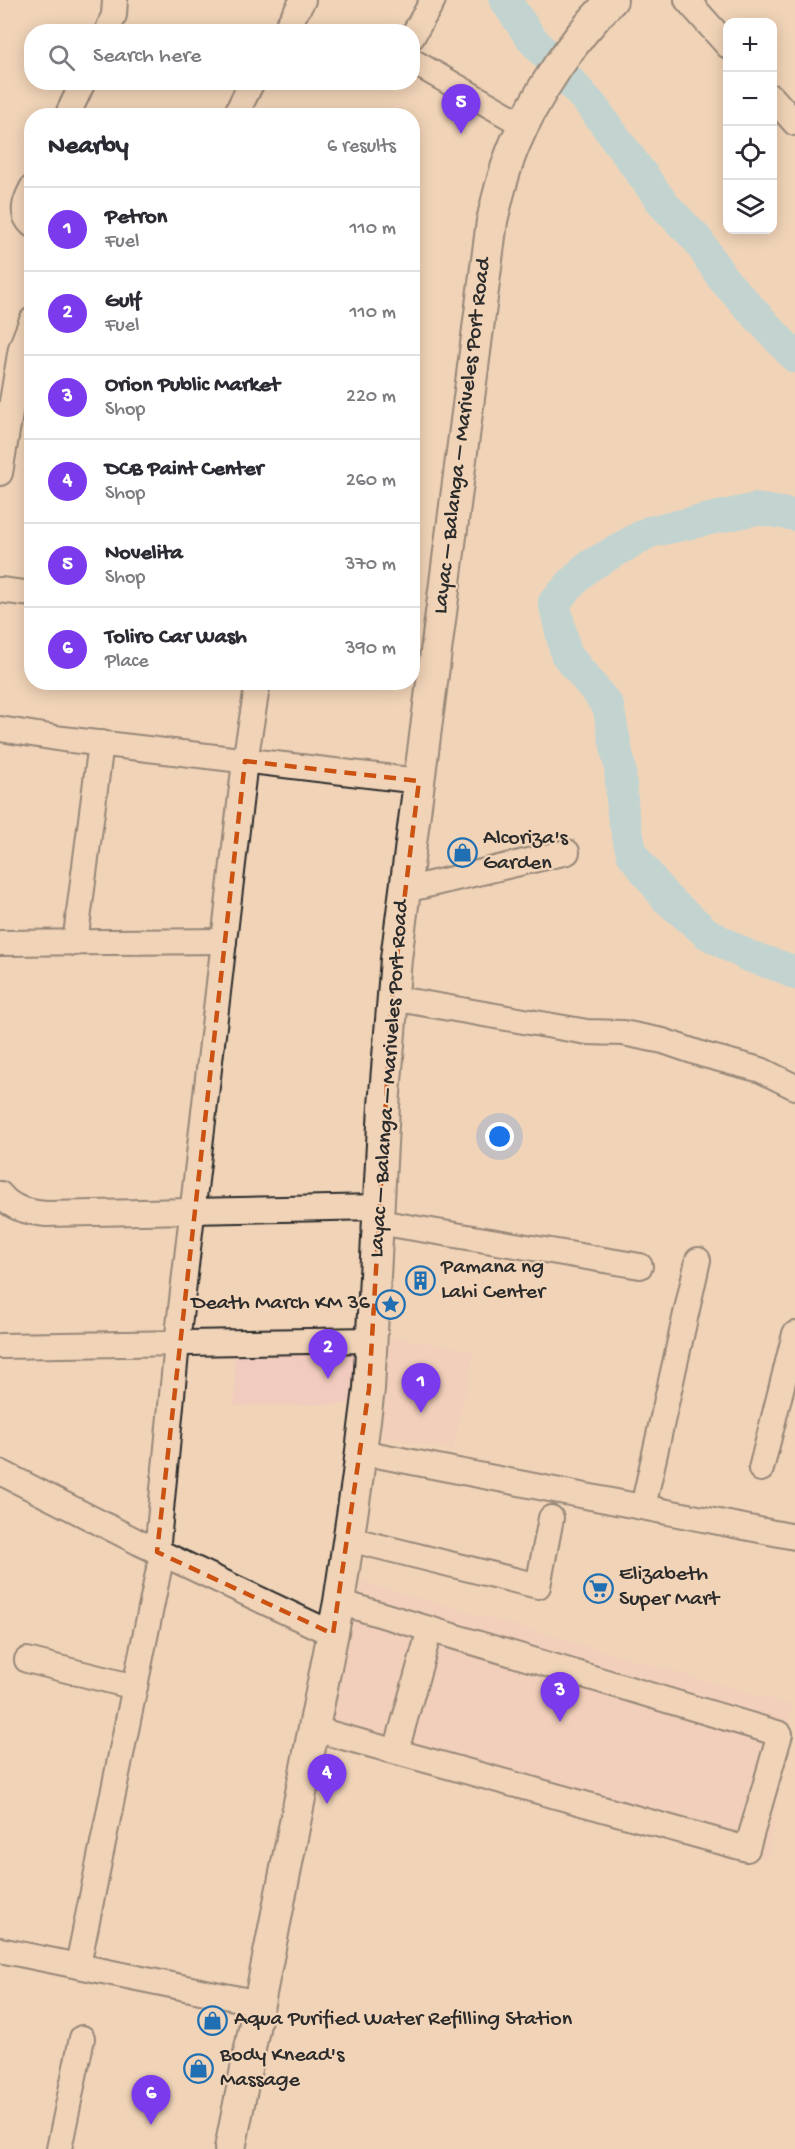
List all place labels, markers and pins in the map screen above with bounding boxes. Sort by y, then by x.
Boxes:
pin: 5 [442,84,480,134]
place label: Alcoriza's Garden [483,826,569,877]
shop icon: Alcoriza's Garden [446,836,478,868]
place label: Pamana ng Lahi Center [440,1255,547,1306]
building icon: Pamana ng Lahi Center [404,1265,436,1297]
place icon: Death March KM 36 [375,1288,407,1320]
place label: Death March KM 36 [189,1291,371,1317]
pin: 2 [308,1330,348,1379]
pin: 1 [402,1364,440,1413]
place label: Elizabeth Super Mart [619,1562,721,1613]
supermarket icon: Elizabeth Super Mart [582,1572,614,1604]
pin: 3 [540,1672,580,1722]
pin: 4 [308,1754,346,1804]
shop icon: Aqua Purified Water Refilling Station [197,2004,229,2036]
place label: Aqua Purified Water Refilling Station [234,2007,573,2033]
place label: Body Knead's Massage [219,2043,345,2094]
shop icon: Body Knead's Massage [183,2053,215,2085]
pin: 6 [132,2076,170,2125]

